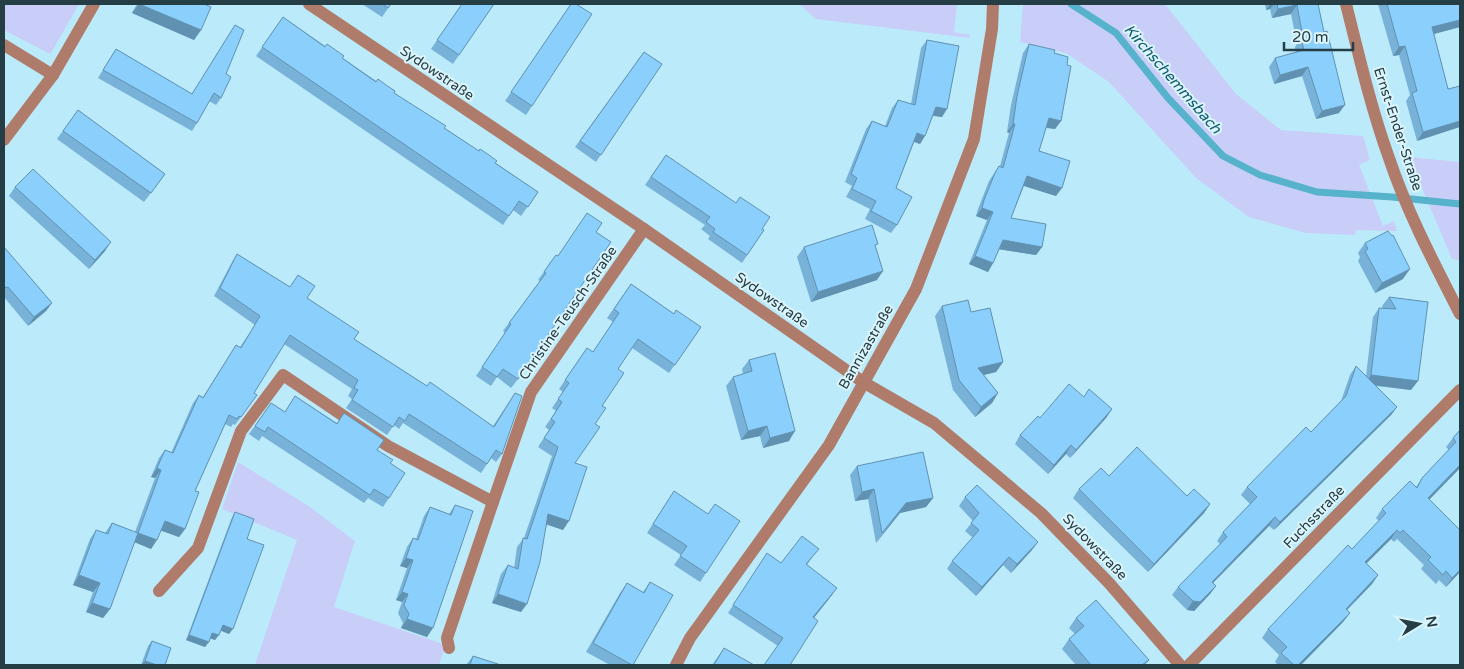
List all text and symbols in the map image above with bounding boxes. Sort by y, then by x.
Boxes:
scale bar [1284,20,1353,52]
water label: Kirchschemmsbach [1121,21,1226,138]
text: 20 m [1292,28,1329,46]
street label: Sydowstraße [397,42,477,104]
street label: Ernst-Ender-Straße [1370,65,1426,193]
street label: Christine-Teusch-Straße [515,243,621,383]
street label: Sydowstraße [732,268,812,332]
street label: Bannizastraße [835,302,897,392]
street label: Fuchsstraße [1280,482,1348,552]
street label: Sydowstraße [1059,510,1131,584]
north arrow [1394,599,1444,649]
text: N [1422,615,1441,629]

